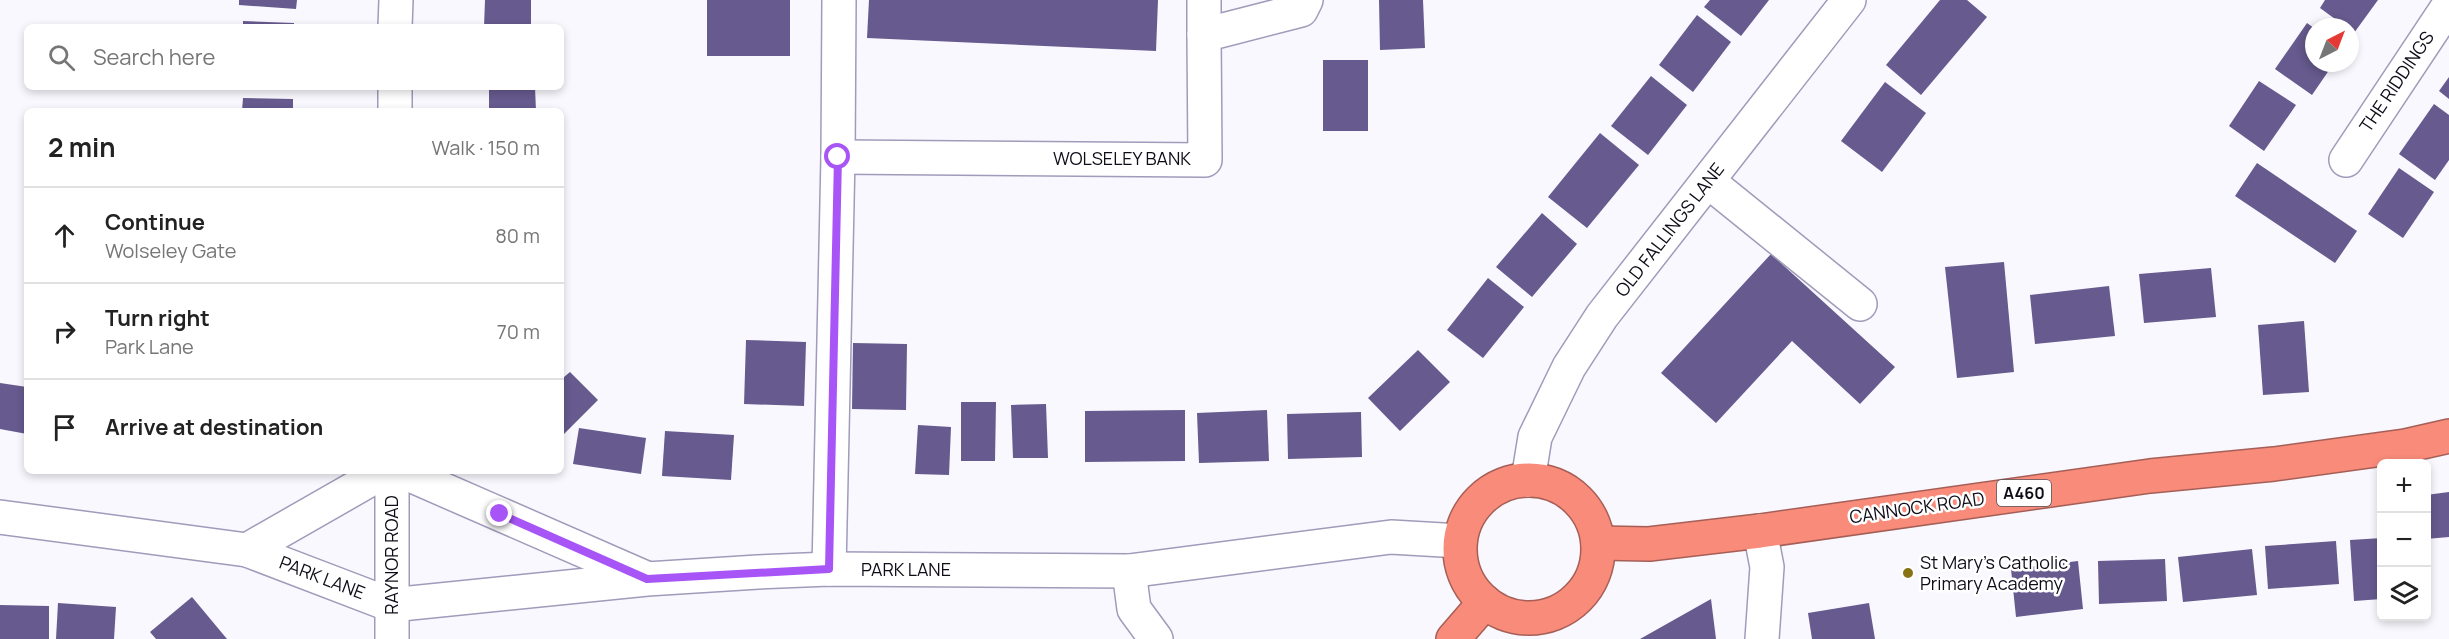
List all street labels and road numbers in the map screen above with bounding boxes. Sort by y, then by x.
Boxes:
street label: THE RIDDINGS [2354,26,2439,137]
street label: WOLSELEY BANK [1053,146,1191,170]
street label: OLD FALLINGS LANE [1609,158,1729,301]
road number: A460 [1997,480,2051,506]
street label: CANNOCK ROAD [1848,486,1986,528]
street label: RAYNOR ROAD [379,495,403,615]
street label: PARK LANE [276,550,369,604]
street label: PARK LANE [861,557,951,581]

